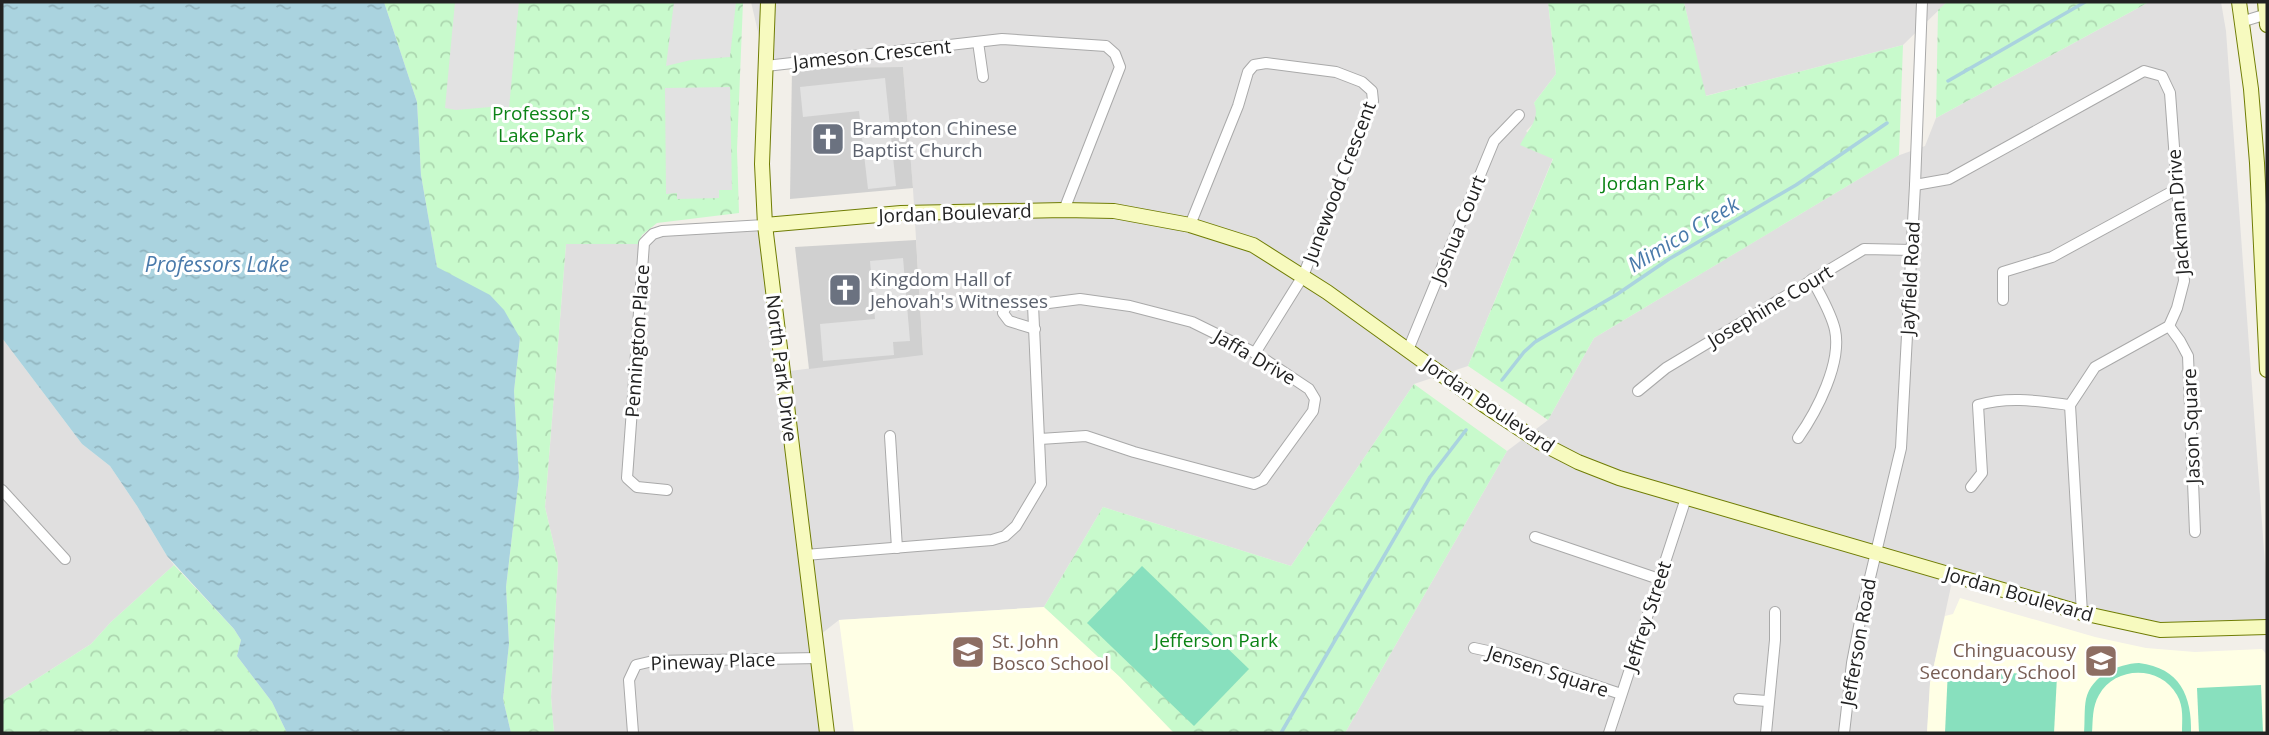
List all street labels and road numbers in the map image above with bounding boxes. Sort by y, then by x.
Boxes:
street label: Jameson Crescent [790,33,952,75]
street label: Junewood Crescent [1296,97,1382,268]
street label: Jackman Drive [2161,148,2196,278]
street label: Joshua Court [1424,171,1491,289]
street label: Jordan Boulevard [876,197,1032,229]
street label: Jayfield Road [1894,221,1926,337]
street label: Josephine Court [1701,258,1837,355]
street label: Pennington Place [619,264,655,418]
street label: North Park Drive [760,293,804,443]
street label: Jaffa Drive [1208,322,1301,391]
street label: Jordan Boulevard [1417,350,1560,459]
street label: Jason Square [2176,368,2206,486]
street label: Jeffrey Street [1616,557,1677,676]
street label: Jordan Boulevard [1940,560,2096,628]
street label: Jefferson Road [1834,576,1882,710]
street label: Jensen Square [1482,638,1612,703]
street label: Pineway Place [650,646,776,676]

